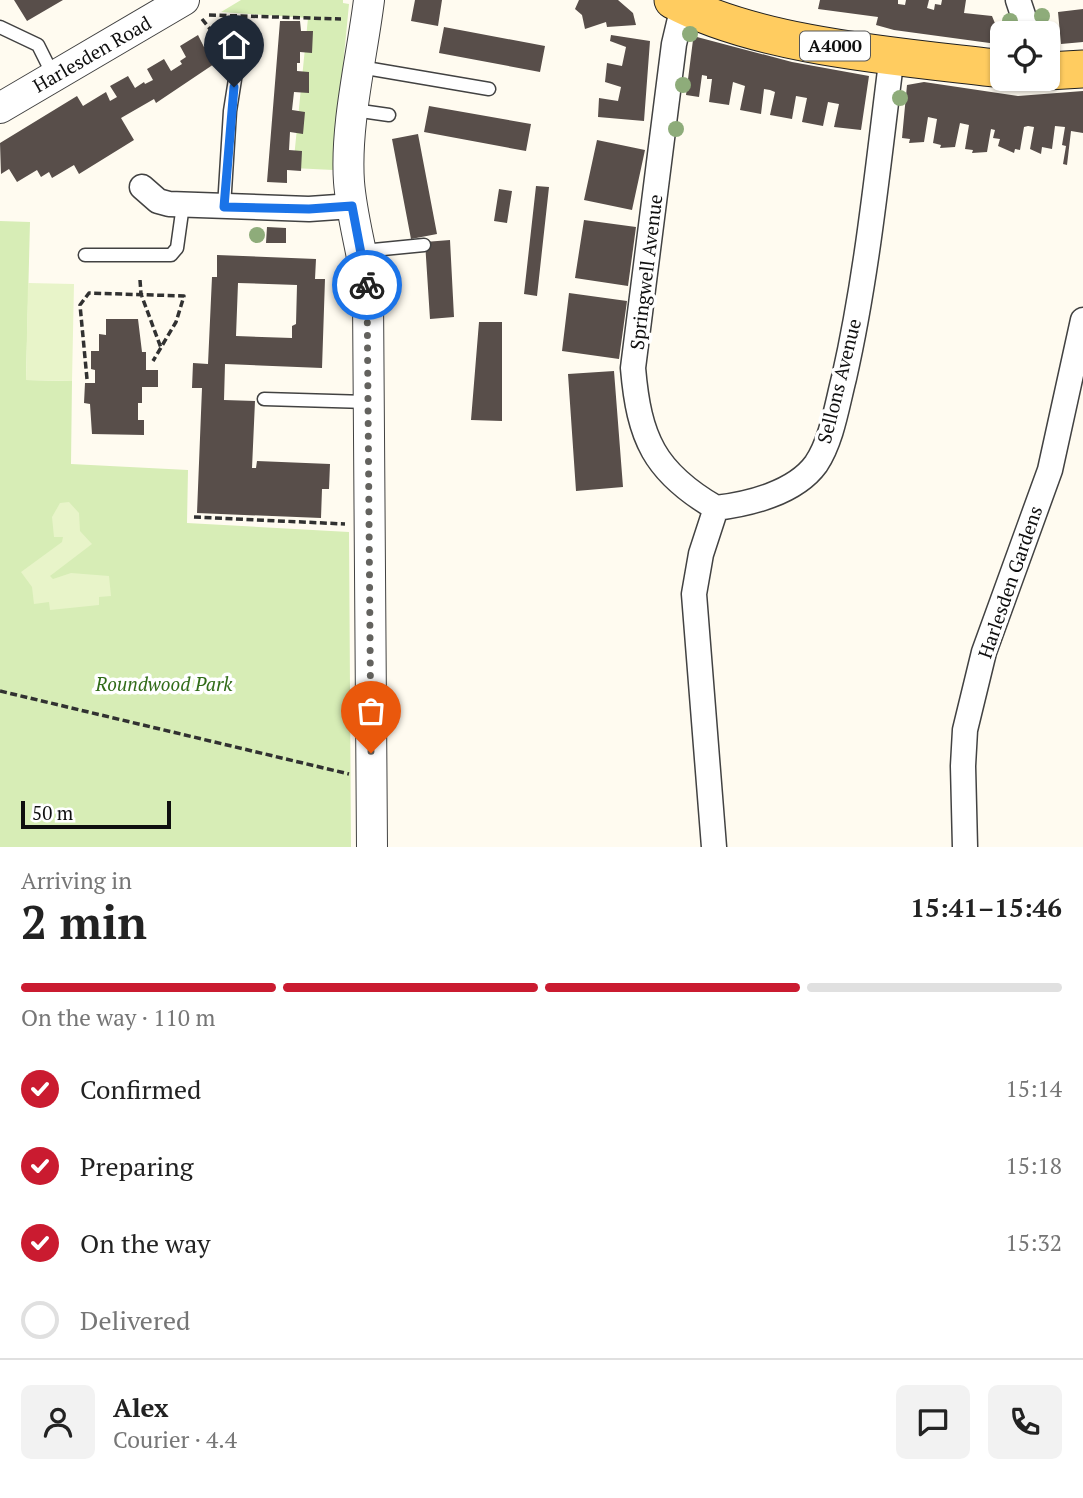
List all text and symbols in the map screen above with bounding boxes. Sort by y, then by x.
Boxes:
street label: Harlesden Road [28,9,156,98]
pin [204,15,264,87]
map controls [990,21,1060,91]
button: locate [990,21,1060,91]
icon: home [215,26,253,64]
road number: A4000 [800,32,870,60]
street label: Springwell Avenue [624,193,667,351]
courier [332,250,402,320]
icon: bike [348,266,386,304]
street label: Sellons Avenue [811,316,866,446]
street label: Harlesden Gardens [972,502,1047,661]
park label: Roundwood Park [95,671,233,696]
pin [341,681,401,753]
icon: bag [352,692,390,730]
scale bar [21,798,172,830]
text: 50 m [32,800,73,825]
text: Arriving in [21,865,132,896]
text: 15:41–15:46 [910,890,1062,924]
text: 2 min [21,891,147,952]
text: On the way · 110 m [21,1002,215,1033]
icon: check [21,1070,59,1108]
text: Confirmed [80,1072,201,1106]
text: 15:14 [1005,1073,1062,1104]
icon: check [21,1147,59,1185]
text: Preparing [80,1149,193,1183]
text: 15:18 [1005,1150,1062,1181]
icon: check [21,1224,59,1262]
text: On the way [80,1226,211,1260]
text: 15:32 [1005,1227,1062,1258]
text: Delivered [80,1303,190,1337]
button: person [21,1385,95,1459]
button: chat [896,1385,970,1459]
button: phone [988,1385,1062,1459]
text: Alex [113,1390,169,1424]
text: Courier · 4.4 [113,1424,237,1455]

